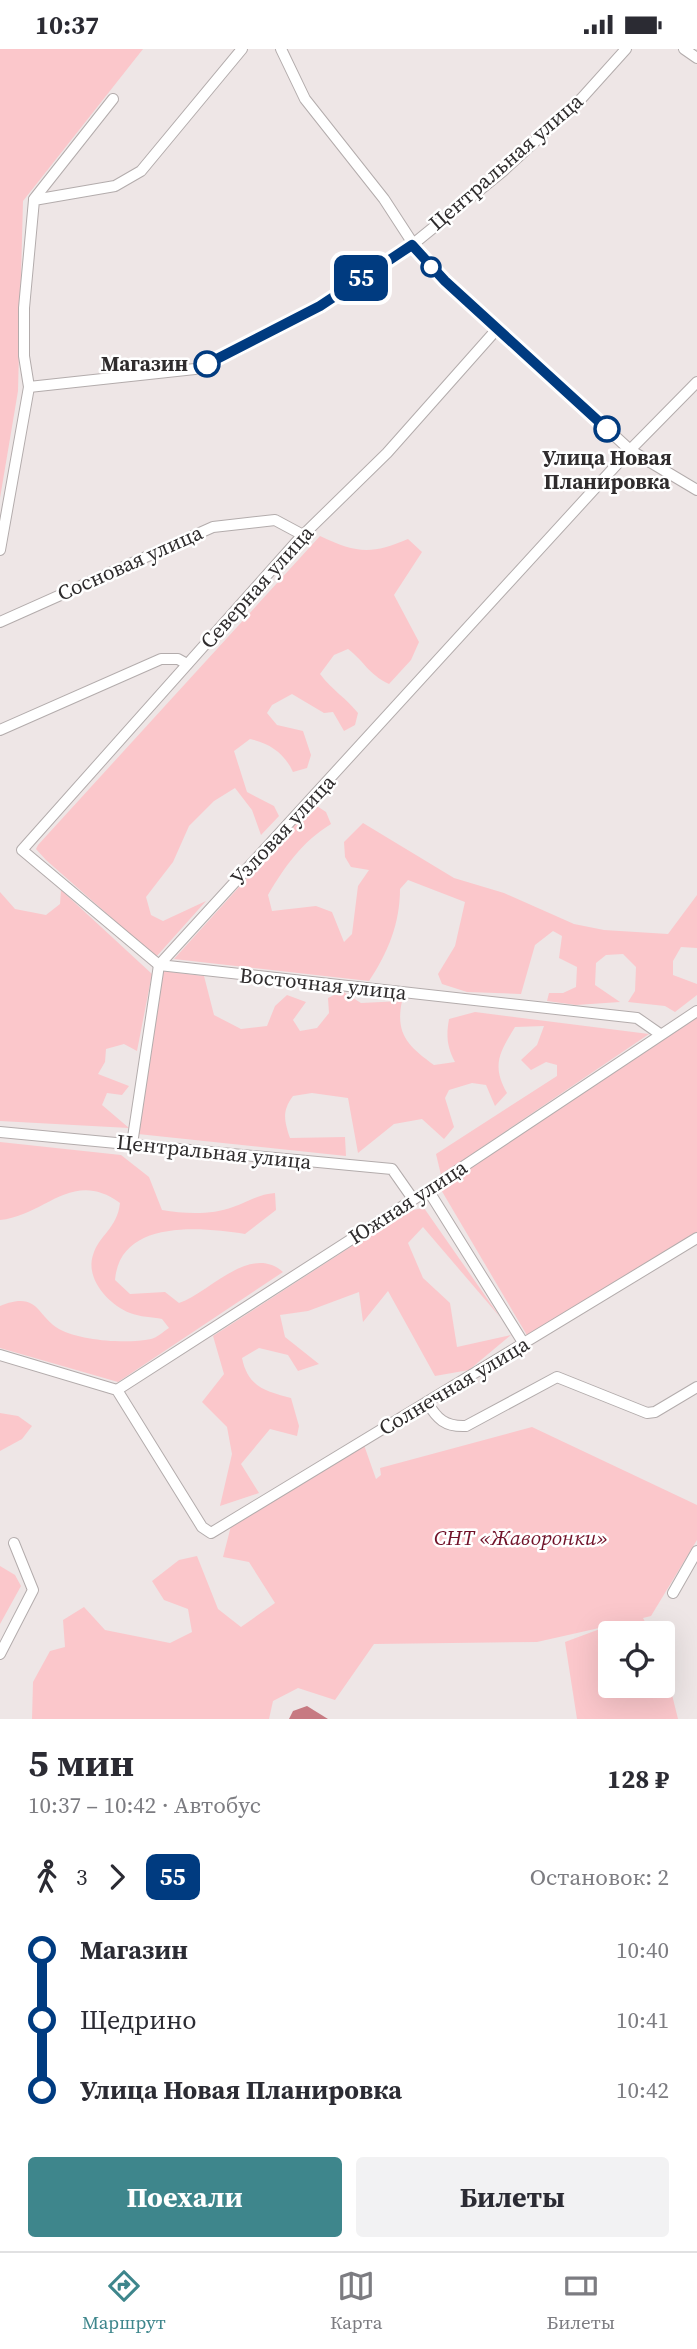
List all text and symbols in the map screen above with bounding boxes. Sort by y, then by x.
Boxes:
text: 10:37 [35,7,99,43]
street label: Центральная улица [422,86,589,237]
line badge: 55 [330,255,392,301]
unlabelled marker [421,257,441,277]
text: 55 [348,261,374,294]
place label: Магазин [101,349,188,378]
marker: Магазин [194,351,220,377]
marker: Улица Новая Планировка [594,416,620,442]
place label: Улица Новая Планировка [542,443,672,496]
street label: Сосновая улица [52,517,207,608]
street label: Северная улица [193,519,320,655]
street label: Узловая улица [224,768,342,891]
street label: Восточная улица [238,960,408,1007]
street label: Центральная улица [115,1127,313,1176]
street label: Южная улица [343,1152,473,1251]
street label: Солнечная улица [373,1329,535,1442]
park label: СНТ «Жаворонки» [434,1523,608,1552]
map controls [598,1621,675,1698]
button: locate [598,1621,675,1698]
text: 5 мин [28,1737,134,1789]
text: 128 ₽ [607,1761,669,1797]
text: 10:37 – 10:42 · Автобус [28,1789,261,1821]
icon: walk [28,1858,66,1896]
icon: forward [98,1858,136,1896]
text: 55 [160,1860,186,1893]
text: 3 [76,1861,88,1893]
text: Остановок: 2 [530,1861,669,1893]
text: Магазин [80,1932,188,1968]
text: 10:40 [616,1934,669,1966]
text: Щедрино [80,2002,197,2038]
text: 10:41 [616,2004,669,2036]
text: Улица Новая Планировка [80,2072,402,2108]
text: 10:42 [616,2074,669,2106]
button: Поехали [28,2157,342,2237]
button: Билеты [356,2157,669,2237]
tab: Маршрут [82,2267,166,2335]
tab: Карта [330,2267,382,2335]
tab: Билеты [546,2267,615,2335]

